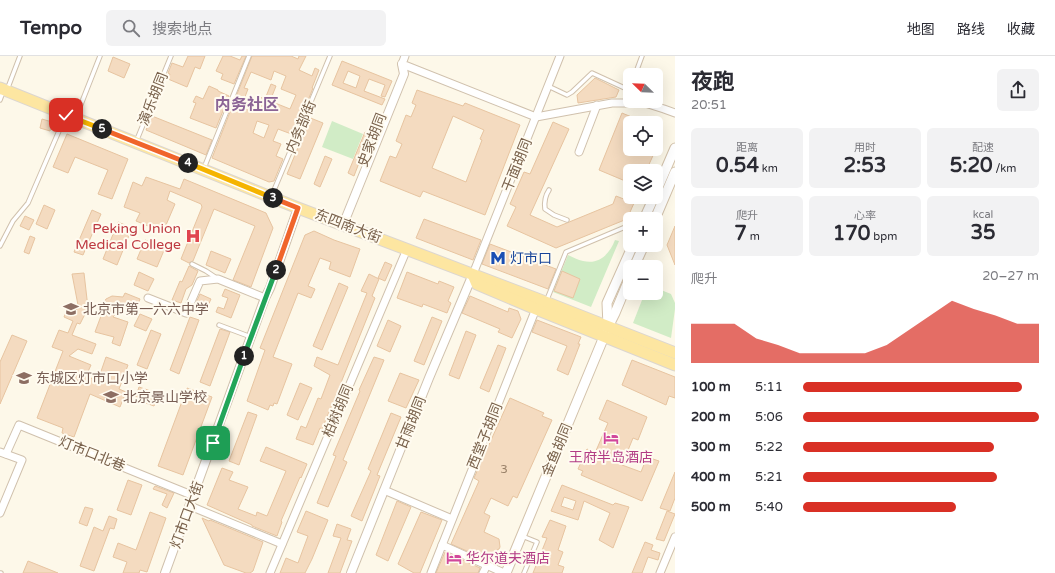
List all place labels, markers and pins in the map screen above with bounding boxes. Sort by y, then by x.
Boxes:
pin [49,98,83,132]
pin: 5 [92,119,112,139]
pin: 4 [178,153,198,173]
pin: 3 [263,188,283,208]
place label: Peking Union Medical College [75,220,181,253]
hospital icon: Peking Union Medical College [184,227,202,245]
metro station icon: 灯市口 [489,249,507,267]
place label: 灯市口 [510,250,552,267]
pin: 2 [266,260,286,280]
school or university icon: 北京市第一六六中学 [62,300,80,318]
place label: 北京市第一六六中学 [83,301,209,318]
pin: 1 [234,346,254,366]
school or university icon: 东城区灯市口小学 [15,369,33,387]
place label: 东城区灯市口小学 [36,370,148,387]
school or university icon: 北京景山学校 [102,388,120,406]
place label: 北京景山学校 [123,389,207,406]
pin [196,426,230,460]
hotel icon: 王府半岛酒店 [602,429,620,447]
place label: 王府半岛酒店 [569,449,653,466]
hotel icon: 华尔道夫酒店 [445,549,463,567]
place label: 华尔道夫酒店 [466,550,550,567]

